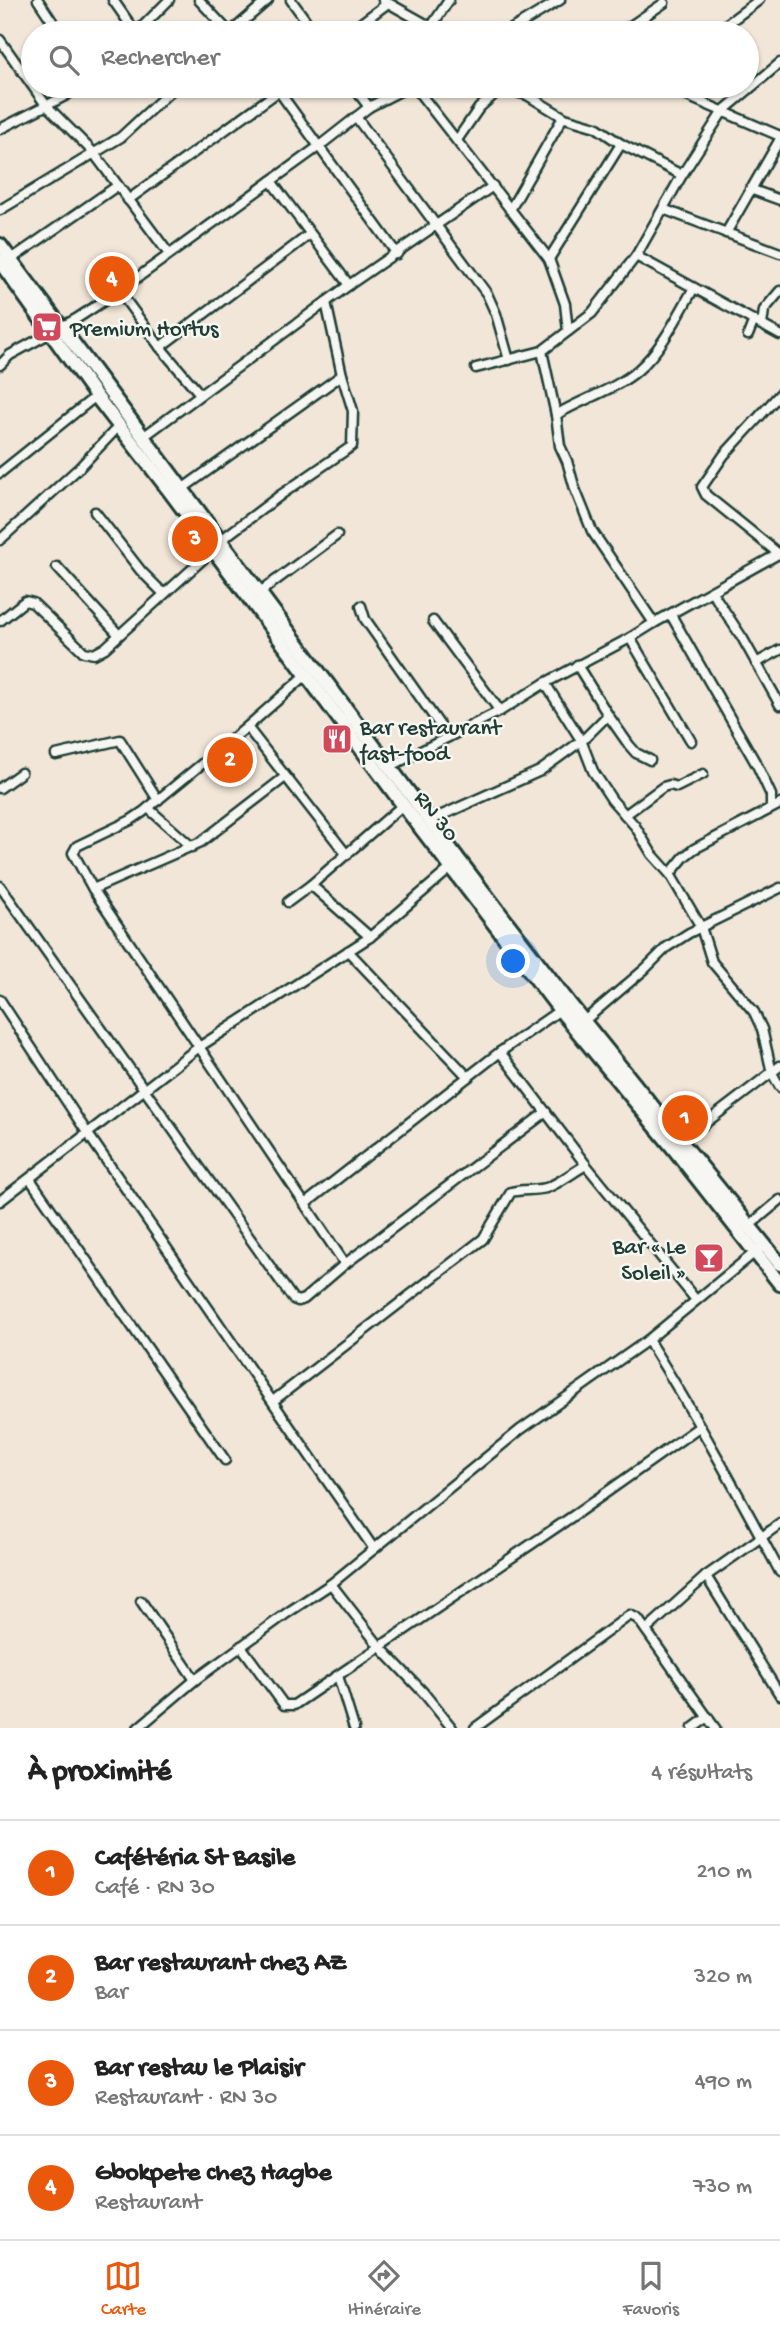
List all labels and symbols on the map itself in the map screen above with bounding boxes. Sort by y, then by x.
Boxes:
pin: 4 [89,253,135,305]
supermarket icon: Premium Hortus [30,310,64,344]
place label: Premium Hortus [69,317,219,344]
pin: 3 [172,513,218,565]
place label: Bar restaurant fast-food [359,716,502,769]
restaurant icon: Bar restaurant fast-food [320,722,354,756]
pin: 2 [207,734,253,786]
street label: RN 30 [407,786,464,848]
your location [496,944,530,978]
pin: 1 [662,1092,708,1144]
place label: Bar « Le Soleil » [611,1235,687,1288]
bar icon: Bar « Le Soleil » [692,1241,726,1275]

